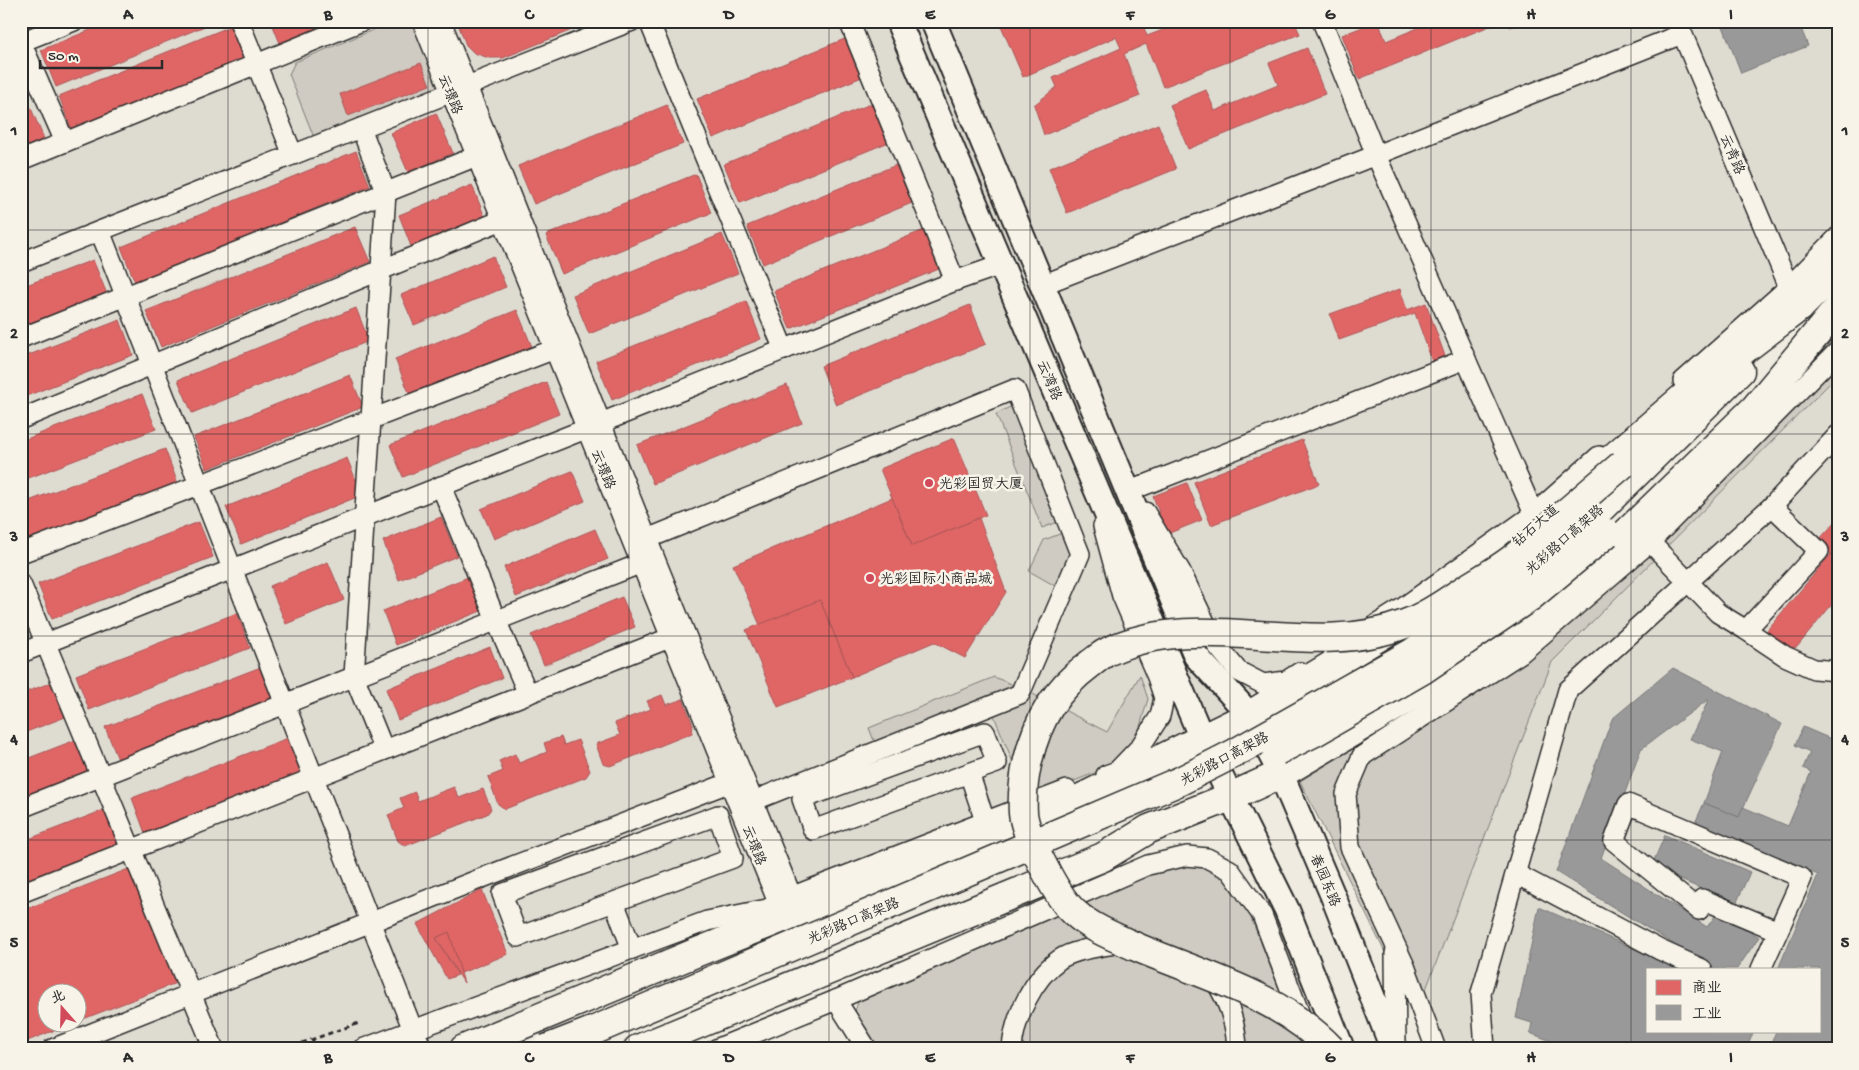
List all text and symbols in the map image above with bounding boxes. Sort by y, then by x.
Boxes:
text: A [122,7,134,26]
text: B [323,7,333,26]
text: C [524,7,535,26]
text: D [722,7,735,26]
text: E [925,7,936,26]
text: F [1125,7,1136,26]
text: G [1325,7,1336,26]
text: H [1526,7,1536,26]
text: I [1729,7,1733,26]
scale bar [40,38,162,70]
text: 50 m [48,48,79,66]
street label: 云璟路 [433,72,465,118]
text: 1 [10,123,17,142]
text: 1 [1841,123,1848,142]
street label: 云青路 [1715,132,1748,178]
text: 2 [10,326,18,345]
text: 2 [1841,326,1849,345]
street label: 云湾路 [1032,358,1065,404]
street label: 云璟路 [586,447,618,493]
place label: 光彩国贸大厦 [939,476,1023,494]
marker: 光彩国贸大厦 [923,477,935,489]
street label: 钻石大道 [1510,502,1563,552]
street label: 光彩路口高架路 [1522,502,1608,579]
text: 3 [9,529,18,548]
text: 3 [1840,529,1849,548]
place label: 光彩国际小商品城 [880,571,992,589]
marker: 光彩国际小商品城 [864,572,876,584]
street label: 光彩路口高架路 [1177,729,1272,791]
text: 4 [9,732,18,751]
text: 4 [1840,732,1849,751]
street label: 云璟路 [737,823,769,869]
street label: 春园东路 [1305,851,1343,910]
street label: 光彩路口高架路 [805,894,902,949]
text: 5 [10,935,19,954]
text: 5 [1841,935,1850,954]
legend [1646,968,1822,1032]
text: 商业 [1692,979,1722,998]
north arrow [38,982,88,1032]
text: 北 [49,988,68,1009]
text: 工业 [1692,1006,1722,1024]
text: A [122,1050,134,1069]
text: B [323,1050,333,1069]
text: C [524,1050,535,1069]
text: D [722,1050,735,1069]
text: E [925,1050,936,1069]
text: F [1125,1050,1136,1069]
text: G [1325,1050,1336,1069]
text: H [1526,1050,1536,1069]
text: I [1729,1050,1733,1069]

